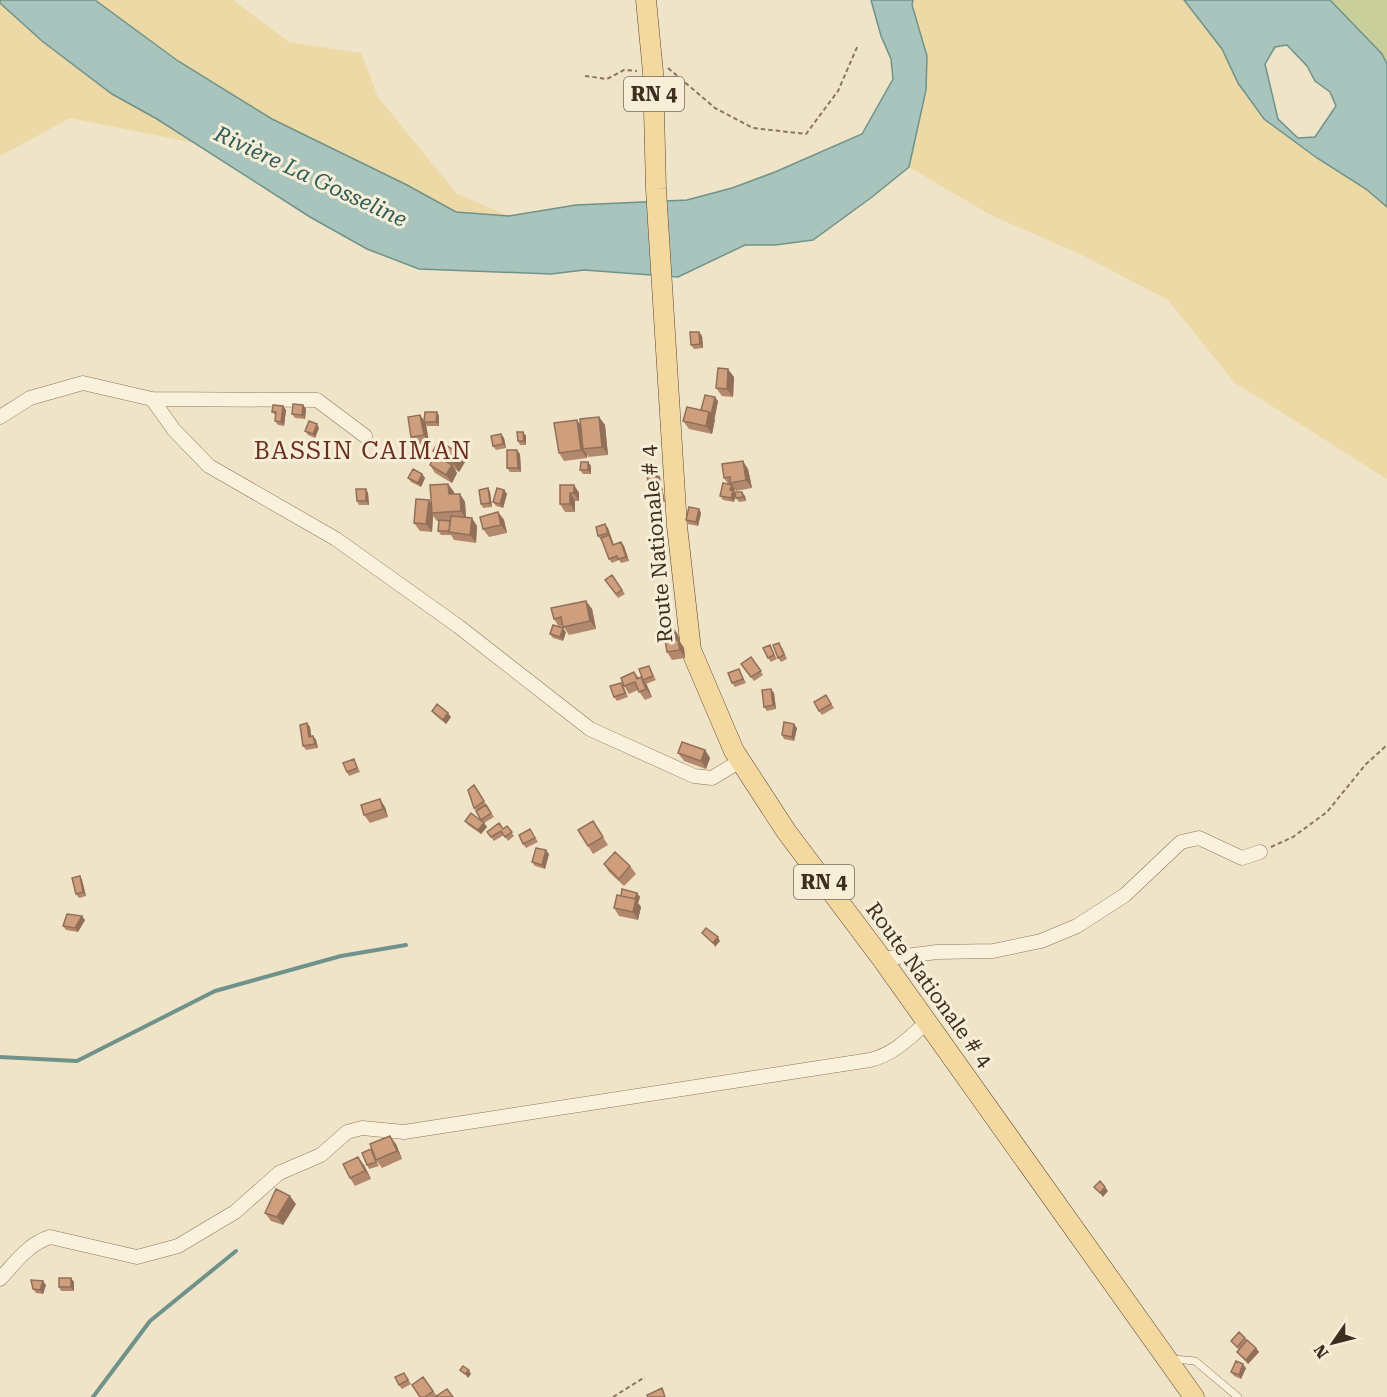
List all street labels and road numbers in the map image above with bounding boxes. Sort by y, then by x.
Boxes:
road number: RN 4 [624,77,684,111]
street label: Route Nationale # 4 [636,444,678,644]
road number: RN 4 [794,865,854,899]
street label: Route Nationale # 4 [861,898,997,1072]

